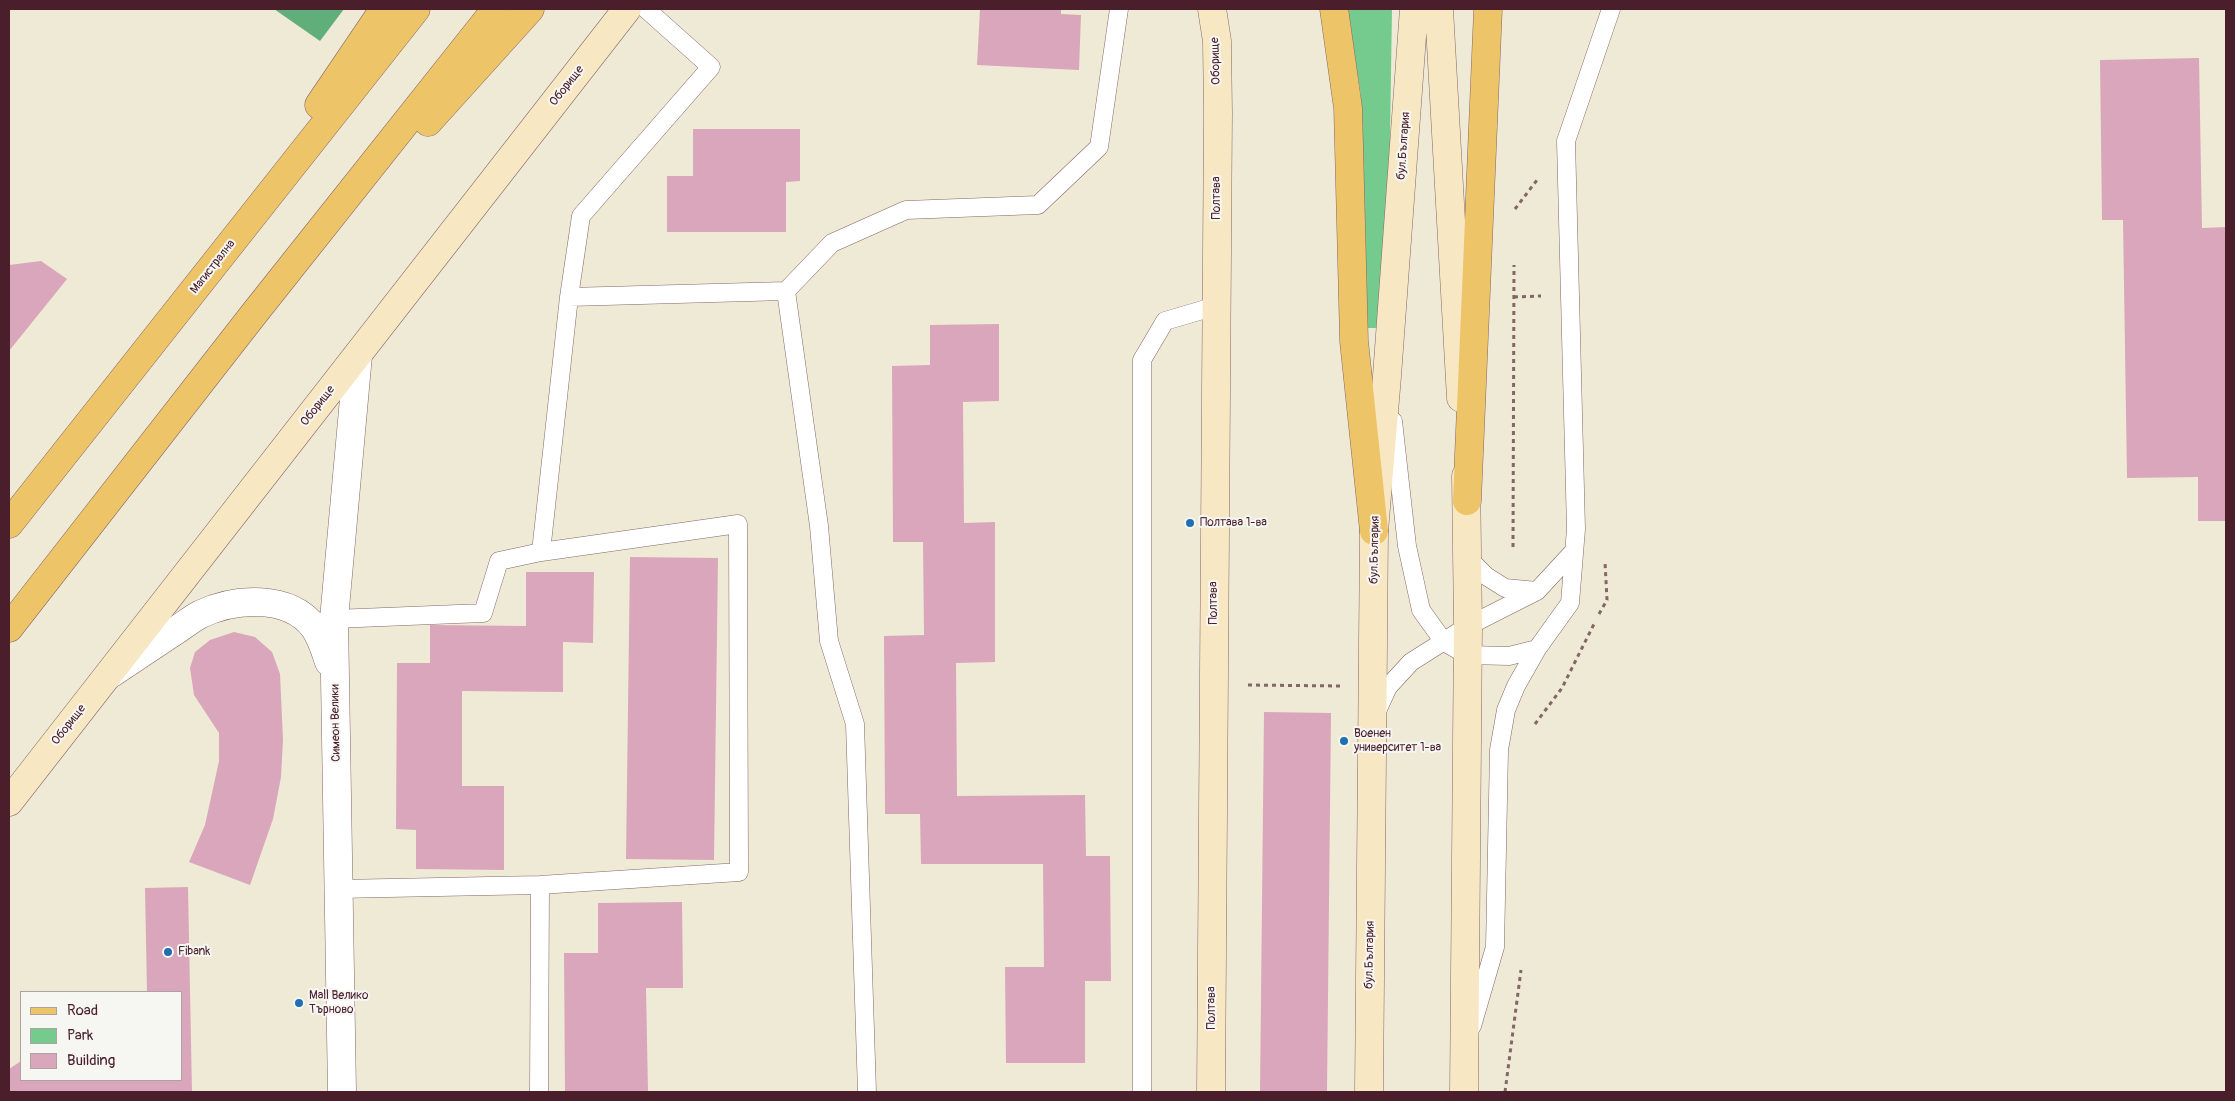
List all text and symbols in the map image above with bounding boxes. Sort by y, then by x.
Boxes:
street label: Оборище [1208,37,1224,85]
street label: Оборище [547,63,587,109]
street label: бул.България [1394,111,1414,181]
street label: Полтава [1210,176,1224,220]
street label: Магистрална [187,237,239,297]
street label: Оборище [298,383,338,429]
place label: Полтава 1-ва [1200,516,1267,530]
street label: бул.България [1367,516,1383,584]
marker: Полтава 1-ва [1184,517,1196,529]
street label: Полтава [1207,581,1221,625]
street label: Симеон Велики [328,684,344,762]
street label: Оборище [49,702,89,748]
place label: Военен университет 1-ва [1354,727,1441,755]
marker: Военен университет 1-ва [1338,735,1350,747]
street label: бул.България [1362,921,1378,989]
place label: Fibank [178,945,210,959]
marker: Fibank [162,946,174,958]
street label: Полтава [1205,986,1219,1030]
place label: Mall Велико Търново [309,989,369,1017]
legend [20,991,182,1081]
marker: Mall Велико Търново [293,997,305,1009]
text: Road [67,1001,98,1020]
text: Park [67,1026,93,1045]
text: Building [67,1051,115,1070]

